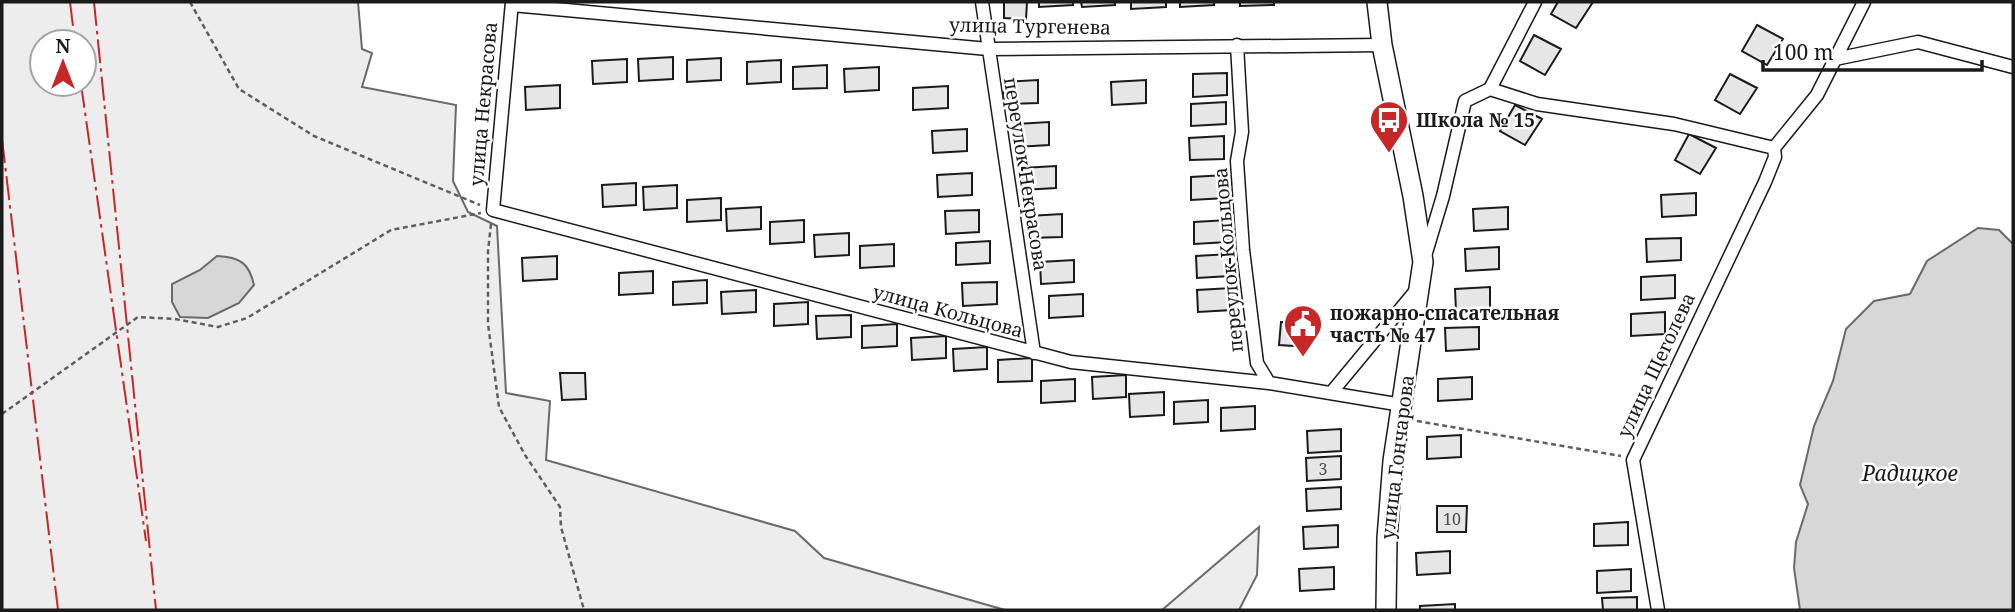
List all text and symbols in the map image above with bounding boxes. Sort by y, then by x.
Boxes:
street label: улица Тургенева [949,12,1111,40]
street label: улица Некрасова [463,21,503,187]
north arrow [28,28,98,98]
scale bar [1763,28,1982,72]
text: N [56,33,71,59]
text: 100 m [1773,38,1834,66]
street label: переулок Некрасова [998,75,1054,273]
bus stop icon: Школа № 15 [1368,99,1410,154]
place label: Школа № 15 [1416,107,1535,133]
street label: переулок Кольцова [1207,166,1249,354]
street label: улица Кольцова [870,278,1026,344]
street label: улица Щеголева [1611,288,1701,442]
place label: пожарно-спасательная часть № 47 [1330,300,1560,348]
public building icon: пожарно-спасательная часть № 47 [1282,303,1324,358]
street label: улица Гончарова [1374,373,1420,541]
house number: 3 [1319,458,1328,480]
water label: Радицкое [1861,459,1958,487]
house number: 10 [1443,508,1461,530]

